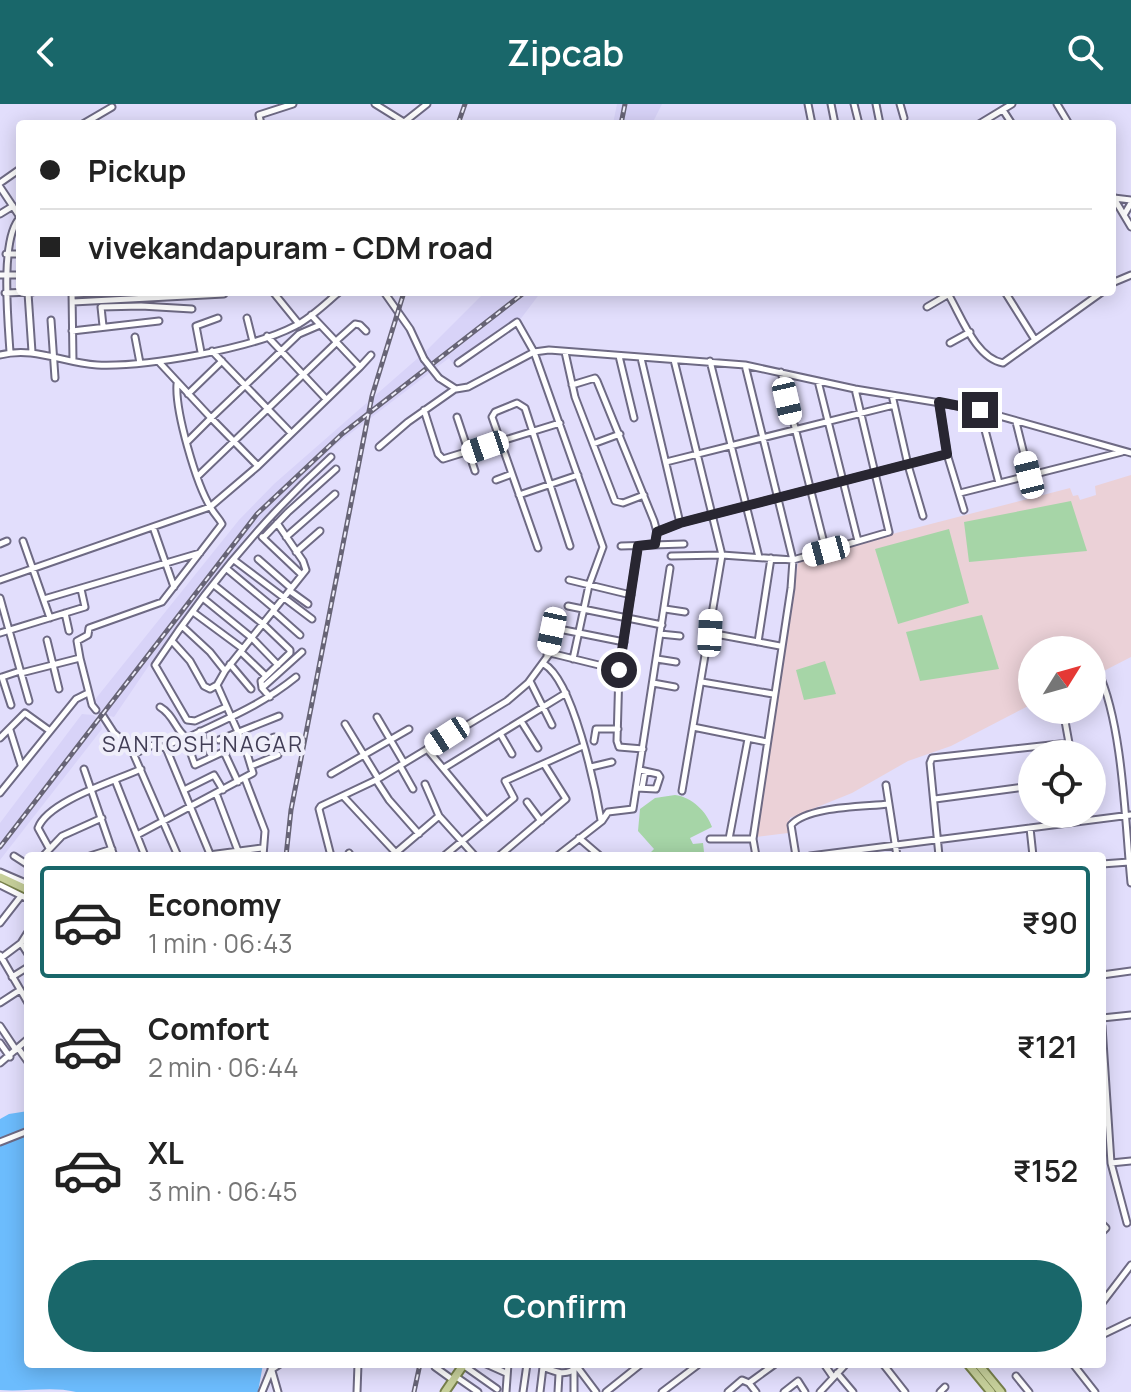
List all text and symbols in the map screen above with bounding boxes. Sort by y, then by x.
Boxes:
text: Zipcab [507,28,624,77]
icon: back [24,30,68,74]
icon: search [1063,30,1107,74]
text: Pickup [88,150,186,191]
text: vivekandapuram - CDM road [88,227,493,268]
car [770,375,804,427]
route end [962,392,998,428]
car [458,428,512,466]
car [1012,449,1046,501]
car [800,533,852,569]
car [535,605,569,657]
car [697,608,723,658]
north arrow [1018,636,1106,724]
map controls [1018,636,1106,828]
route start [601,652,637,688]
car [420,713,474,759]
district label: SANTOSH NAGAR [102,729,304,759]
button: locate [1018,740,1106,828]
text: Economy [148,884,281,925]
icon: car [52,886,124,958]
text: ₹90 [1022,902,1078,943]
text: 1 min · 06:43 [148,925,293,961]
text: Comfort [148,1008,270,1049]
icon: car [52,1010,124,1082]
text: ₹121 [1017,1026,1078,1067]
text: 2 min · 06:44 [148,1049,299,1085]
text: XL [148,1132,184,1173]
icon: car [52,1134,124,1206]
text: ₹152 [1013,1150,1078,1191]
text: 3 min · 06:45 [148,1173,298,1209]
button: Confirm [48,1260,1082,1352]

